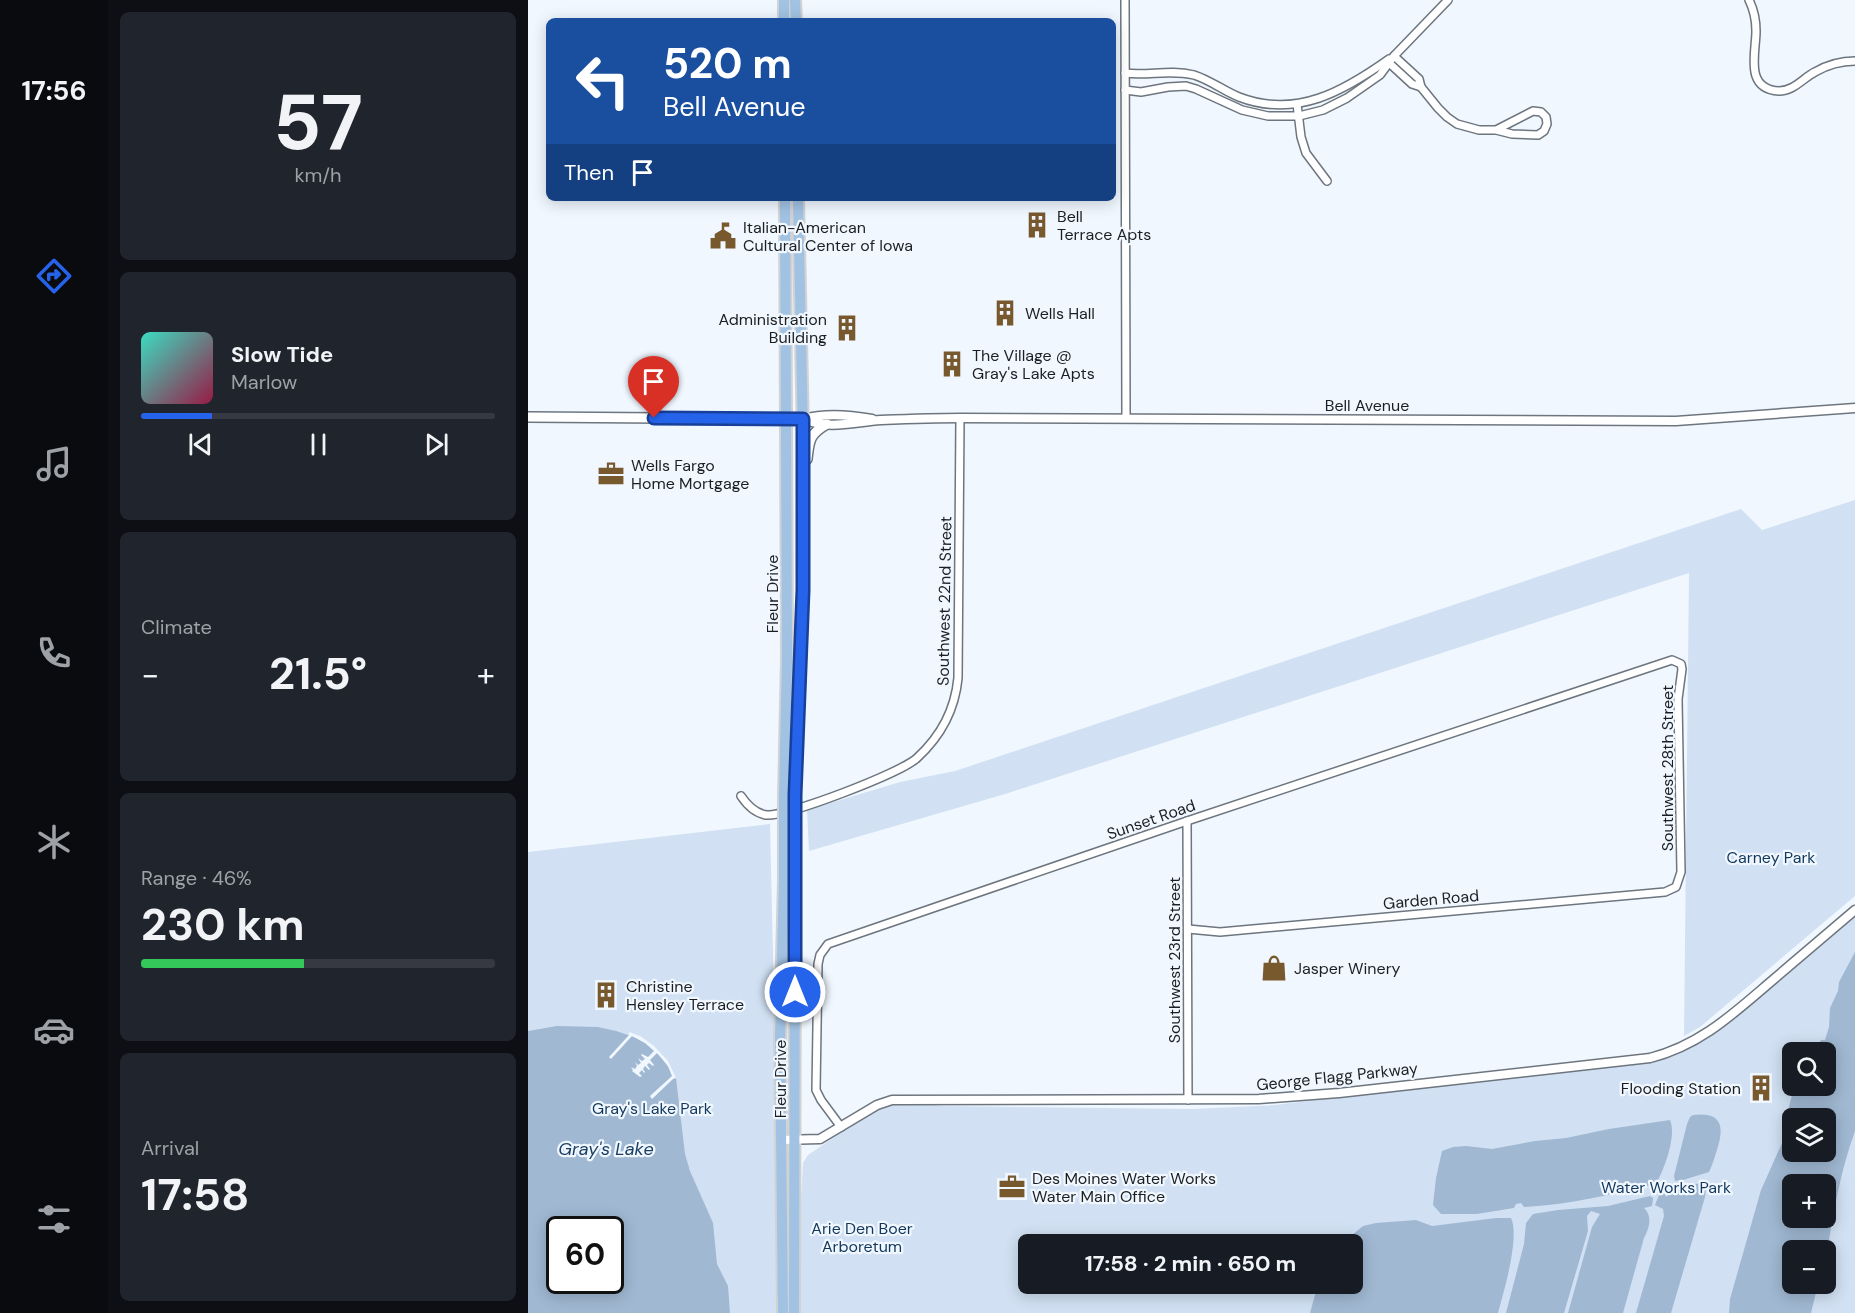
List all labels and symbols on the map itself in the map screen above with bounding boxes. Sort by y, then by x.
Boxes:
place label: Bell Terrace Apts [1057,206,1151,245]
building icon: Bell Terrace Apts [1022,210,1052,240]
place label: Italian-American Cultural Center of Iowa [743,217,913,256]
public building icon: Italian-American Cultural Center of Iowa [708,221,738,251]
building icon: Wells Hall [990,298,1020,328]
place label: Wells Hall [1025,303,1095,324]
place label: Administration Building [719,309,827,348]
building icon: Administration Building [832,313,862,343]
place label: The Village @ Gray's Lake Apts [972,345,1095,384]
building icon: The Village @ Gray's Lake Apts [937,349,967,379]
pin [628,356,679,418]
street label: Bell Avenue [1325,395,1409,416]
place label: Wells Fargo Home Mortgage [631,455,749,494]
office icon: Wells Fargo Home Mortgage [596,459,626,489]
street label: Southwest 22nd Street [933,516,956,686]
street label: Fleur Drive [762,555,783,633]
street label: Southwest 28th Street [1657,685,1678,851]
street label: Sunset Road [1104,795,1198,844]
park label: Carney Park [1727,847,1815,868]
street label: Southwest 23rd Street [1164,877,1185,1043]
street label: Garden Road [1382,885,1480,914]
shop icon: Jasper Winery [1259,953,1289,983]
place label: Jasper Winery [1294,958,1401,979]
position arrow [763,960,827,1024]
place label: Christine Hensley Terrace [626,976,744,1015]
building icon: Christine Hensley Terrace [591,980,621,1010]
street label: Fleur Drive [770,1040,791,1118]
street label: George Flagg Parkway [1255,1058,1419,1095]
building icon: Flooding Station [1746,1073,1776,1103]
place label: Flooding Station [1621,1078,1741,1099]
park label: Gray's Lake Park [592,1098,712,1119]
water label: Gray's Lake [558,1137,654,1161]
place label: Des Moines Water Works Water Main Office [1032,1168,1216,1207]
office icon: Des Moines Water Works Water Main Office [997,1172,1027,1202]
park label: Water Works Park [1601,1177,1731,1198]
speed limit sign: 60 [546,1216,624,1294]
park label: Arie Den Boer Arboretum [811,1218,913,1257]

